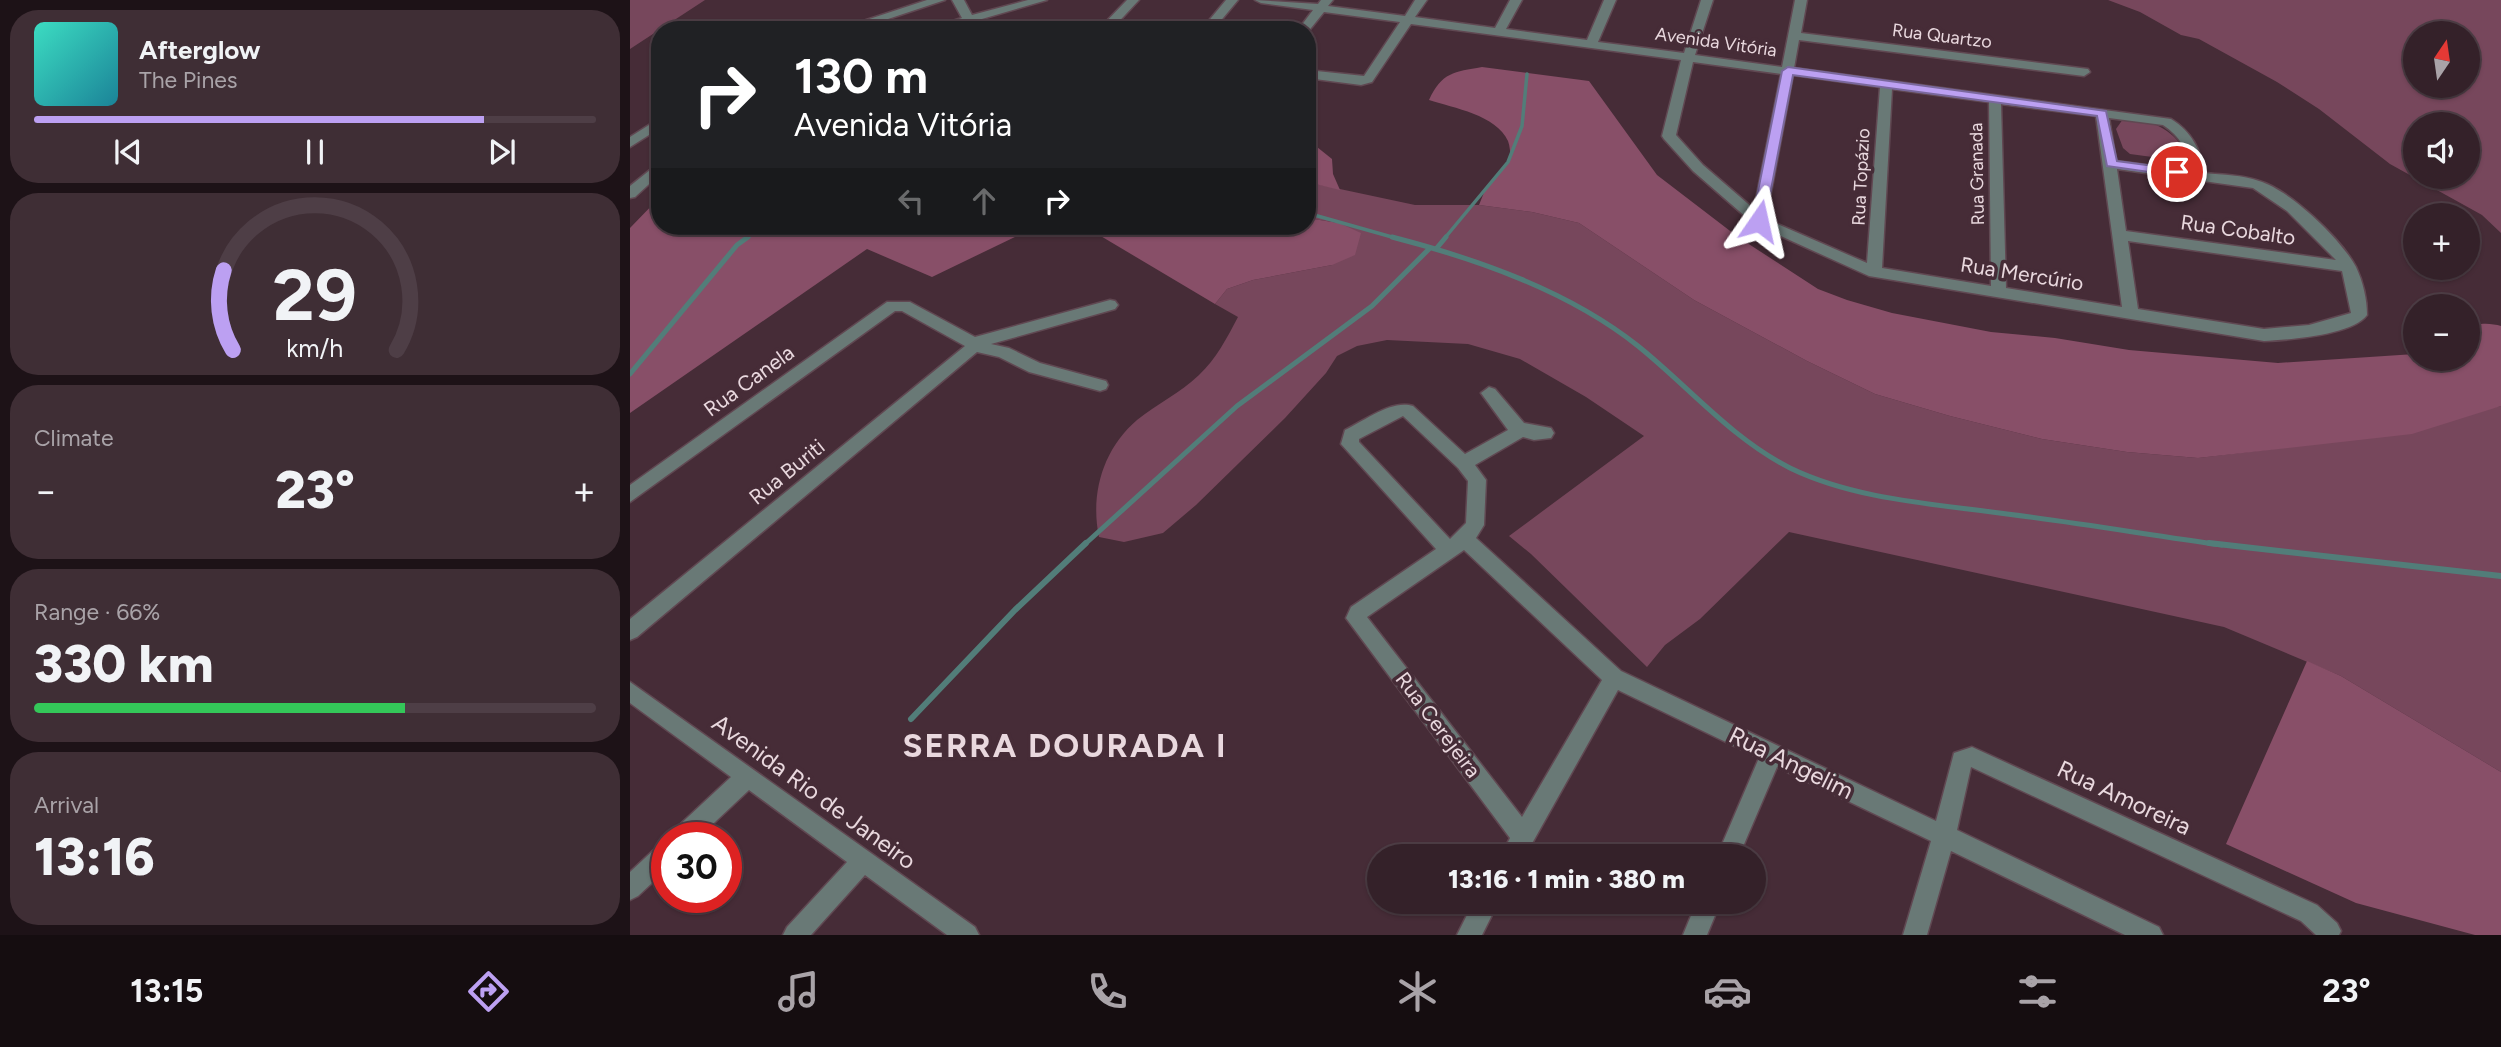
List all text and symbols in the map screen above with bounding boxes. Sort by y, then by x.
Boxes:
street label: Rua Quartzo [1891,19,1993,53]
north arrow [2403,21,2480,98]
map controls [2403,21,2480,371]
street label: Avenida Vitória [1654,23,1778,61]
text: Afterglow [139,34,261,66]
text: 130 m [794,46,928,105]
icon: right [679,49,770,140]
text: The Pines [139,66,238,94]
text: Avenida Vitória [794,106,1012,144]
button: sound [2403,112,2480,189]
street label: Rua Granada [1965,122,1989,226]
street label: Rua Topázio [1847,128,1875,226]
icon: previous [109,133,147,171]
icon: pause [296,133,334,171]
icon: next [483,133,521,171]
pin [2147,142,2207,202]
icon: arrive [2158,153,2196,191]
icon: left [892,182,930,220]
icon: ahead [965,182,1003,220]
icon: right [1038,182,1076,220]
position arrow [1722,184,1796,258]
button: + [2403,203,2480,280]
street label: Rua Cobalto [2179,209,2297,250]
street label: Rua Mercúrio [1959,251,2085,296]
text: 29 [273,252,357,339]
button: − [2403,294,2480,371]
text: km/h [286,333,344,363]
street label: Rua Canela [699,340,799,422]
text: Climate [34,424,113,452]
street label: Rua Buriti [744,434,830,510]
text: 23° [275,459,355,521]
text: − [34,468,58,514]
text: + [572,468,596,514]
text: Range · 66% [34,598,160,626]
text: 330 km [34,633,213,695]
street label: Rua Cerejeira [1391,667,1486,782]
street label: Avenida Rio de Janeiro [707,708,922,875]
street label: Rua Angelim [1724,720,1858,805]
district label: SERRA DOURADA I [902,726,1228,765]
street label: Rua Amoreira [2053,754,2196,841]
text: Arrival [34,791,99,819]
speed limit sign: 30 [651,822,742,913]
text: 13:16 [34,826,155,888]
text: 13:16 · 1 min · 380 m [1448,863,1685,895]
icon: directions [464,967,513,1016]
icon: music [774,967,823,1016]
icon: phone [1083,967,1132,1016]
icon: climate [1393,967,1442,1016]
icon: car [1703,967,1752,1016]
icon: filters [2013,967,2062,1016]
text: 13:15 [130,972,203,1010]
text: 23° [2322,972,2371,1010]

